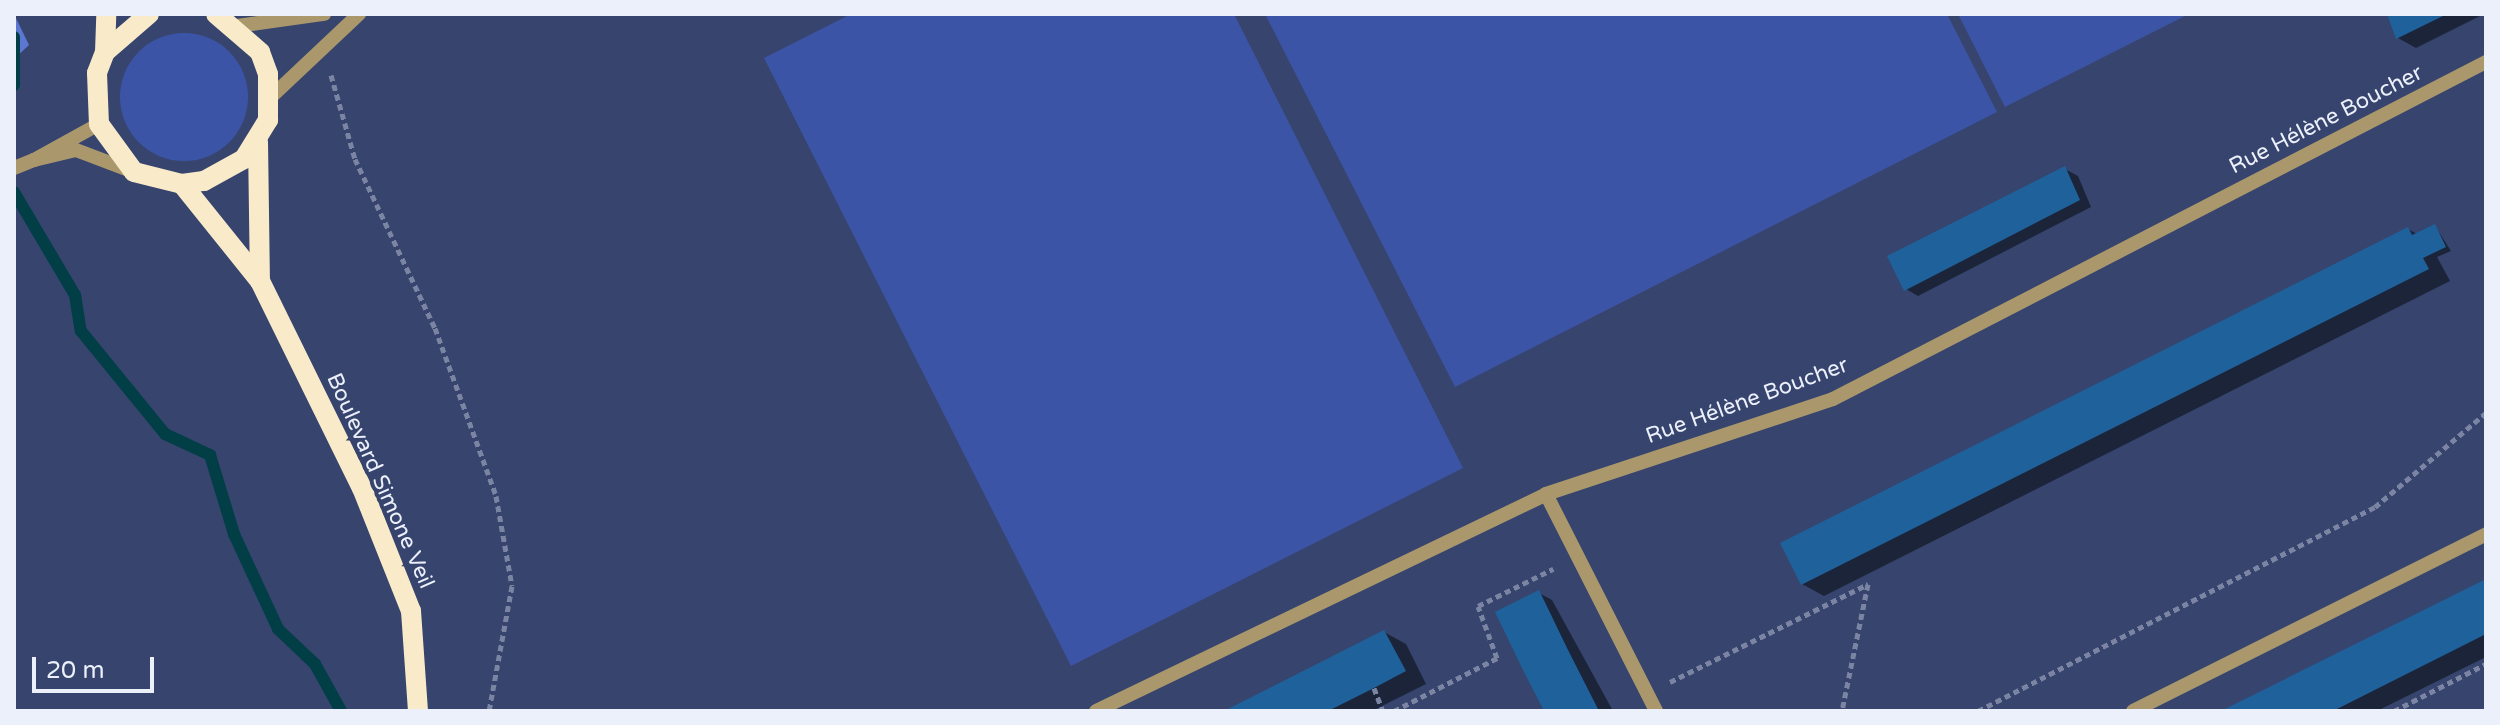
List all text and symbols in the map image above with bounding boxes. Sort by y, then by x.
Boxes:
street label: Rue Hélène Boucher [2225,60,2427,180]
street label: Rue Hélène Boucher [1642,352,1852,450]
street label: Boulevard Simone Veil [321,369,439,593]
scale bar [36,641,158,691]
text: 20 m [46,656,104,685]

